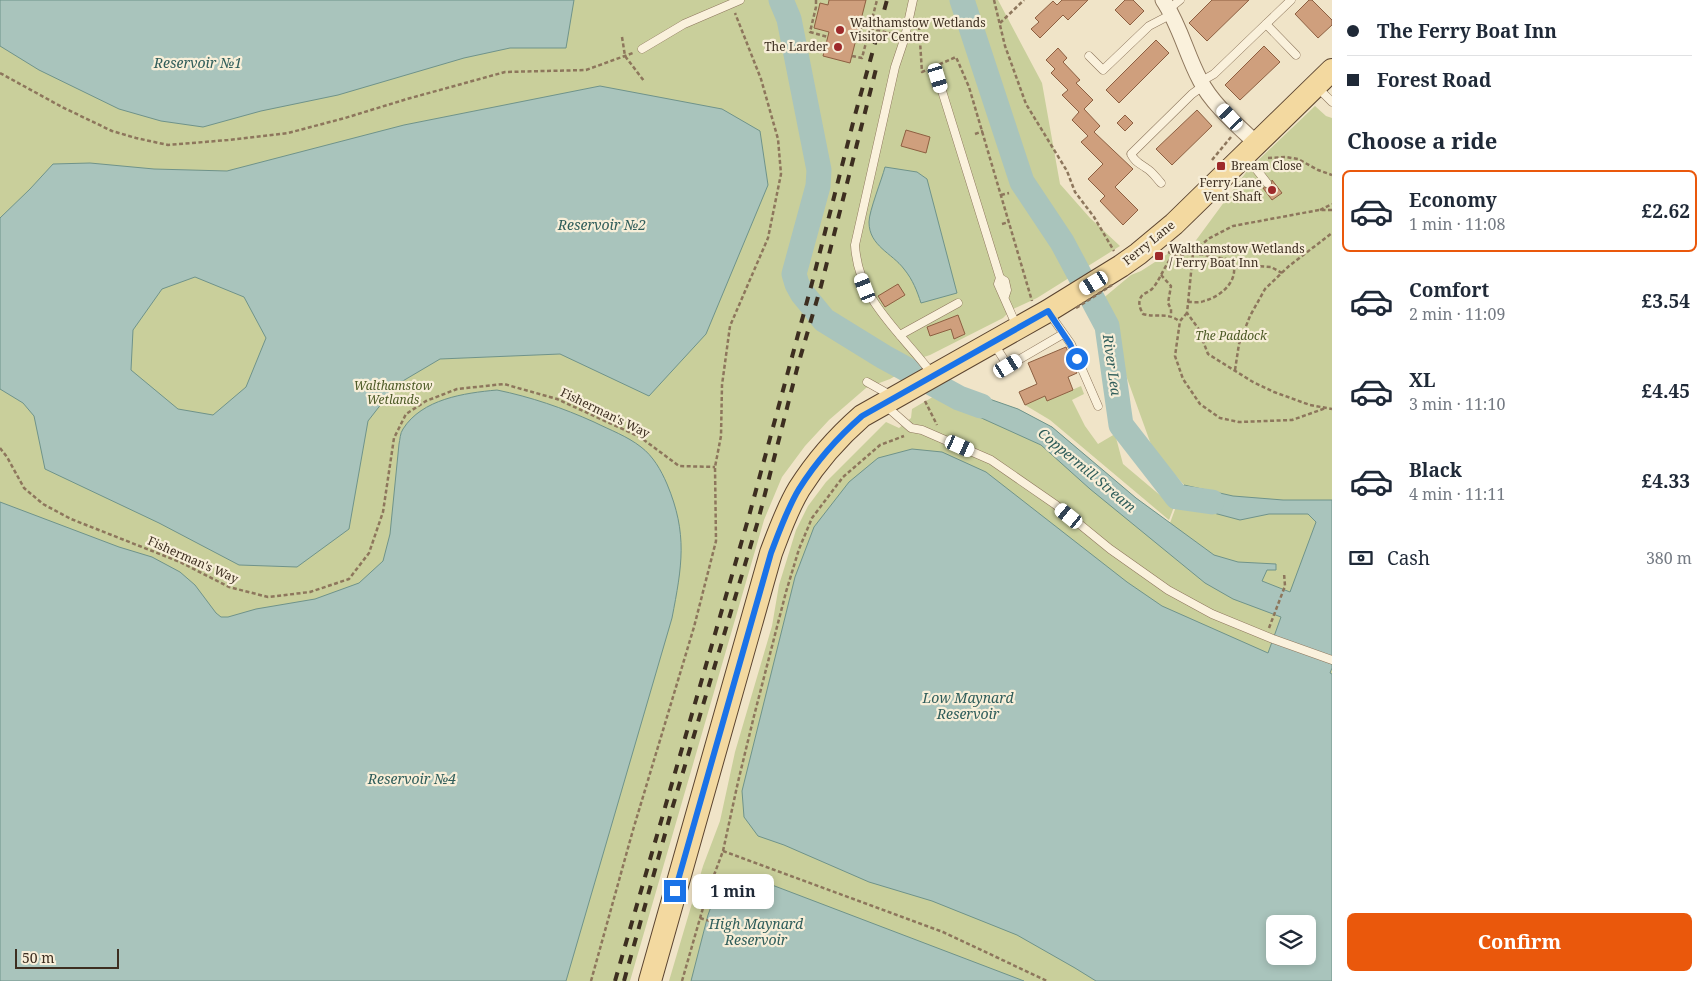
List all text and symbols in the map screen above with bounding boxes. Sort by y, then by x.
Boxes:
place label: Walthamstow Wetlands Visitor Centre [850,14,986,45]
text: The Ferry Boat Inn [1377,18,1557,44]
marker: Walthamstow Wetlands Visitor Centre [834,24,846,36]
place label: The Larder [764,38,828,55]
marker: The Larder [832,41,844,53]
water label: Reservoir №1 [153,53,242,72]
car [926,61,949,95]
text: Forest Road [1377,67,1491,93]
car [1214,101,1245,133]
text: Choose a ride [1347,125,1497,155]
place label: Bream Close [1231,157,1302,174]
marker: Bream Close [1215,160,1227,172]
place label: Ferry Lane Vent Shaft [1199,174,1262,205]
marker: Ferry Lane Vent Shaft [1266,184,1278,196]
text: Economy [1409,187,1497,213]
icon: car [1349,189,1394,234]
text: £2.62 [1642,198,1690,224]
text: 1 min · 11:08 [1409,213,1505,235]
water label: Reservoir №2 [557,215,646,234]
street label: Ferry Lane [1119,216,1178,269]
place label: Walthamstow Wetlands / Ferry Boat Inn [1169,240,1305,271]
marker: Walthamstow Wetlands / Ferry Boat Inn [1153,250,1165,262]
car [1077,269,1110,297]
car [852,271,877,305]
text: Comfort [1409,277,1489,303]
icon: car [1349,279,1394,324]
text: £3.54 [1642,288,1690,314]
text: 2 min · 11:09 [1409,303,1505,325]
park label: The Paddock [1195,327,1268,344]
water label: River Lea [1099,332,1126,398]
route start [1066,348,1088,370]
car [991,352,1024,380]
text: XL [1409,367,1435,393]
icon: car [1349,369,1394,414]
park label: Walthamstow Wetlands [354,377,432,408]
text: £4.45 [1642,378,1690,404]
street label: Fisherman's Way [558,384,653,442]
text: 3 min · 11:10 [1409,393,1505,415]
water label: Coppermill Stream [1034,423,1140,516]
car [943,433,976,459]
text: Black [1409,457,1462,483]
icon: car [1349,459,1394,504]
text: £4.33 [1642,468,1690,494]
text: 4 min · 11:11 [1409,483,1505,505]
car [1052,501,1085,531]
street label: Fisherman's Way [145,532,241,587]
icon: cash [1347,544,1375,572]
text: Cash [1387,545,1430,571]
text: 380 m [1646,547,1692,569]
water label: Low Maynard Reservoir [921,688,1014,723]
water label: Reservoir №4 [367,769,456,788]
callout: 1 min [692,874,775,908]
route end [664,880,686,902]
text: 1 min [710,880,756,902]
button: Confirm [1347,913,1692,971]
water label: High Maynard Reservoir [708,914,804,949]
map controls [1266,915,1316,965]
button: layers [1266,915,1316,965]
scale bar [15,946,119,969]
text: 50 m [22,948,55,967]

